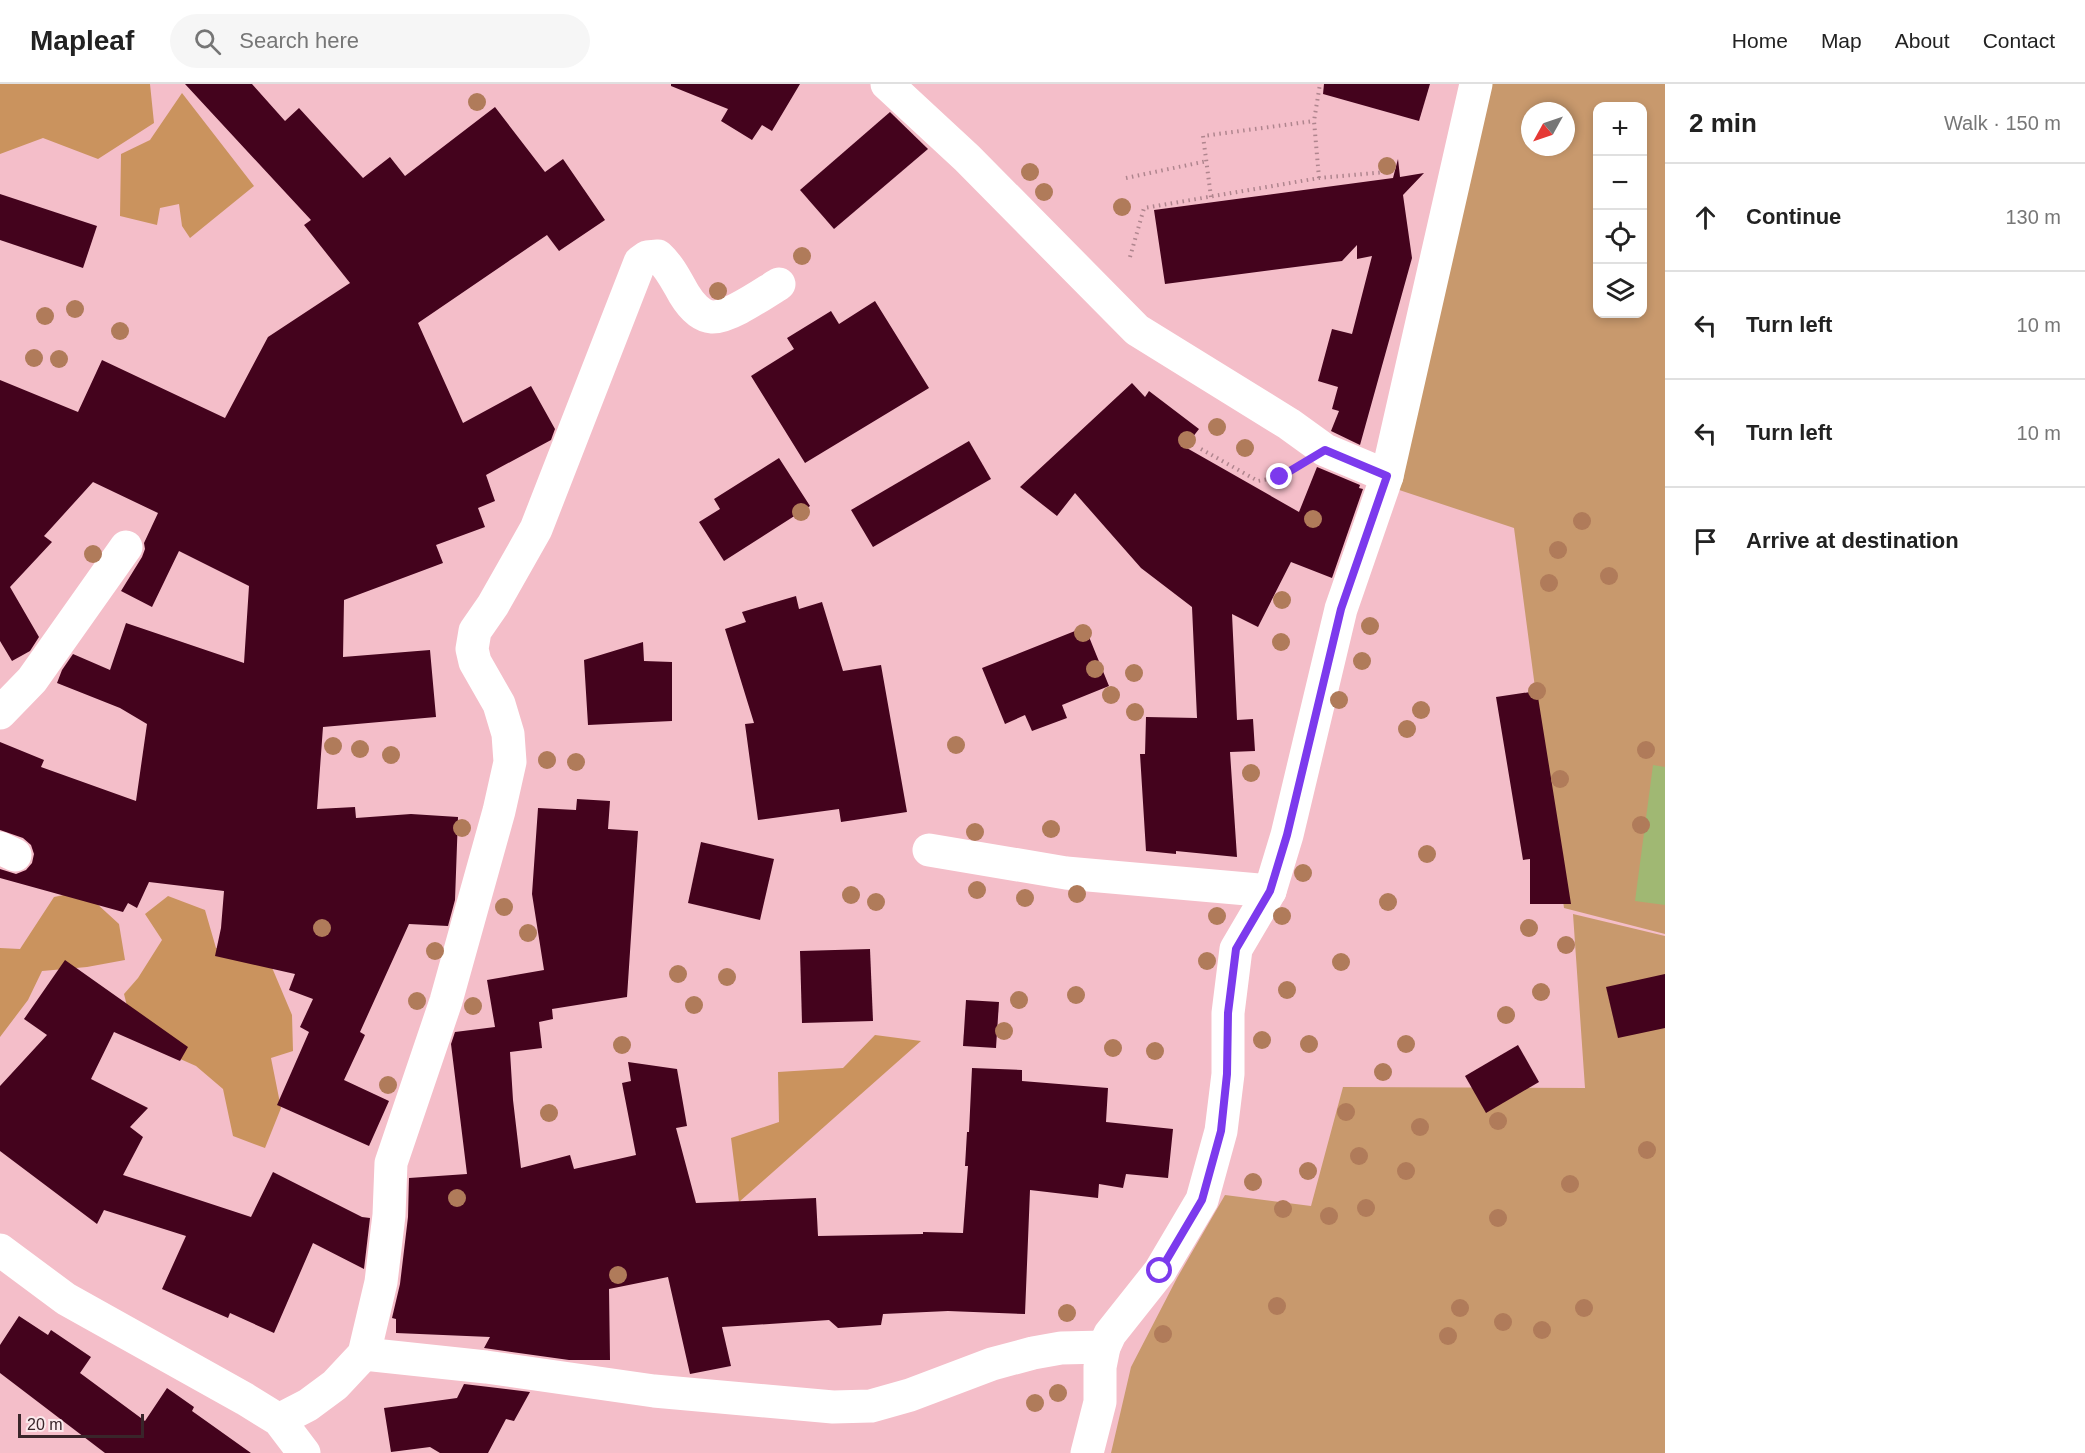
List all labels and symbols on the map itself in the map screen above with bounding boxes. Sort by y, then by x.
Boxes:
north arrow [1521,102,1575,156]
route end [1266,463,1292,489]
route start [1146,1257,1172,1283]
scale bar [18,1411,144,1438]

